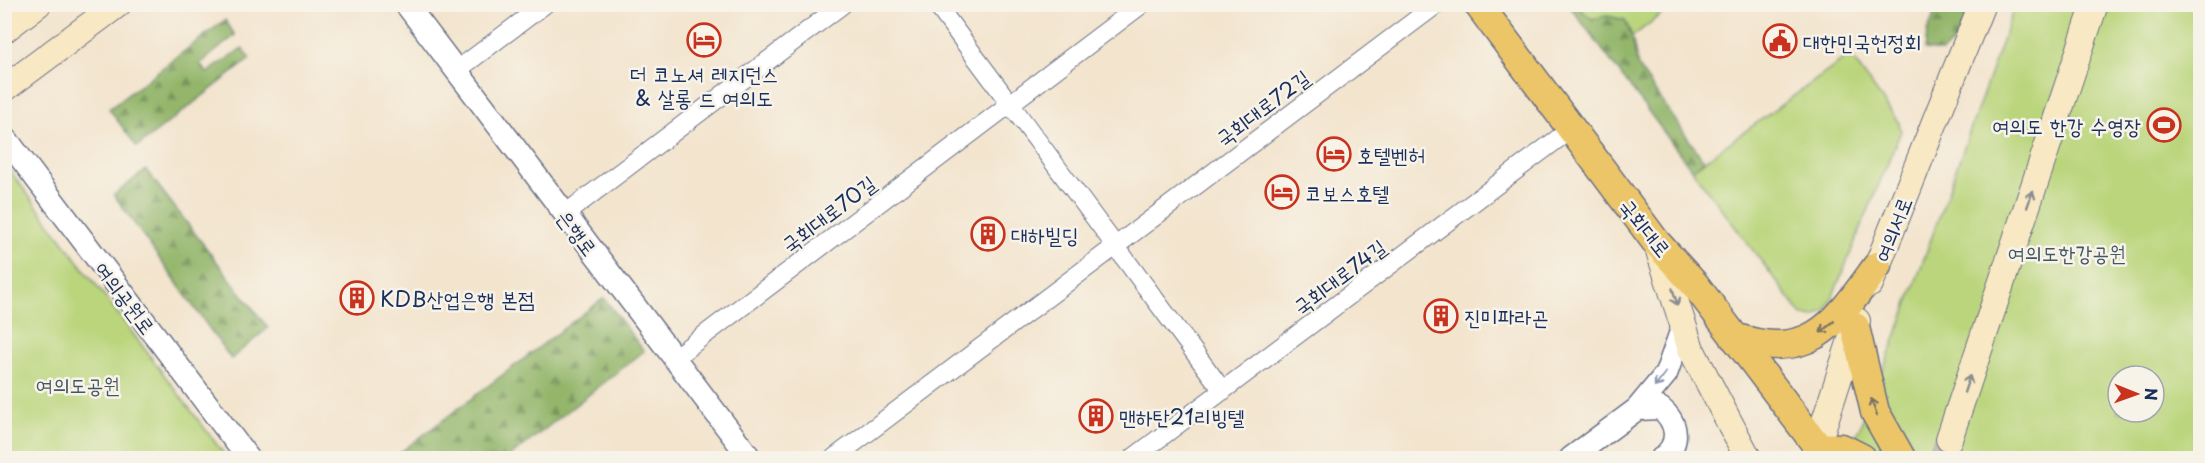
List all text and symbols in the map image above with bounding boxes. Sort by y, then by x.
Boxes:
hotel icon: 더 코노셔 레지던스 & 살롱 드 여의도 [686,22,722,58]
public building icon: 대한민국헌정회 [1762,23,1798,59]
place label: 대한민국헌정회 [1803,25,1921,57]
place label: 더 코노셔 레지던스 & 살롱 드 여의도 [630,57,778,113]
street label: 국회대로72길 [1208,61,1316,153]
sports icon: 여의도 한강 수영장 [2146,107,2182,143]
place label: 여의도 한강 수영장 [1992,109,2141,141]
hotel icon: 호텔벤허 [1316,136,1352,172]
place label: 호텔벤허 [1357,138,1425,170]
street label: 국회대로70길 [774,167,882,259]
hotel icon: 코보스호텔 [1264,174,1300,210]
place label: 코보스호텔 [1305,176,1390,208]
one-way arrow [2025,190,2036,209]
street label: 국회대로 [1612,191,1680,263]
street label: 여의서로 [1865,192,1919,266]
street label: 은행로 [550,202,606,262]
building icon: 대하빌딩 [970,216,1006,252]
place label: 대하빌딩 [1011,218,1079,250]
street label: 국회대로74길 [1286,230,1392,322]
park label: 여의도한강공원 [2008,236,2126,268]
street label: 여의공원로 [88,254,164,340]
building icon: KDB산업은행 본점 [339,280,375,316]
place label: KDB산업은행 본점 [380,282,535,314]
one-way arrow [1670,287,1681,306]
building icon: 진미파라곤 [1423,298,1459,334]
place label: 진미파라곤 [1464,300,1549,332]
one-way arrow [1819,321,1835,334]
north arrow [2106,364,2166,424]
park label: 여의도공원 [36,368,120,400]
one-way arrow [1654,371,1667,387]
one-way arrow [1963,375,1974,394]
text: N [2140,388,2164,401]
building icon: 맨하탄21리빙텔 [1078,398,1114,434]
one-way arrow [1868,398,1879,417]
place label: 맨하탄21리빙텔 [1119,400,1245,432]

